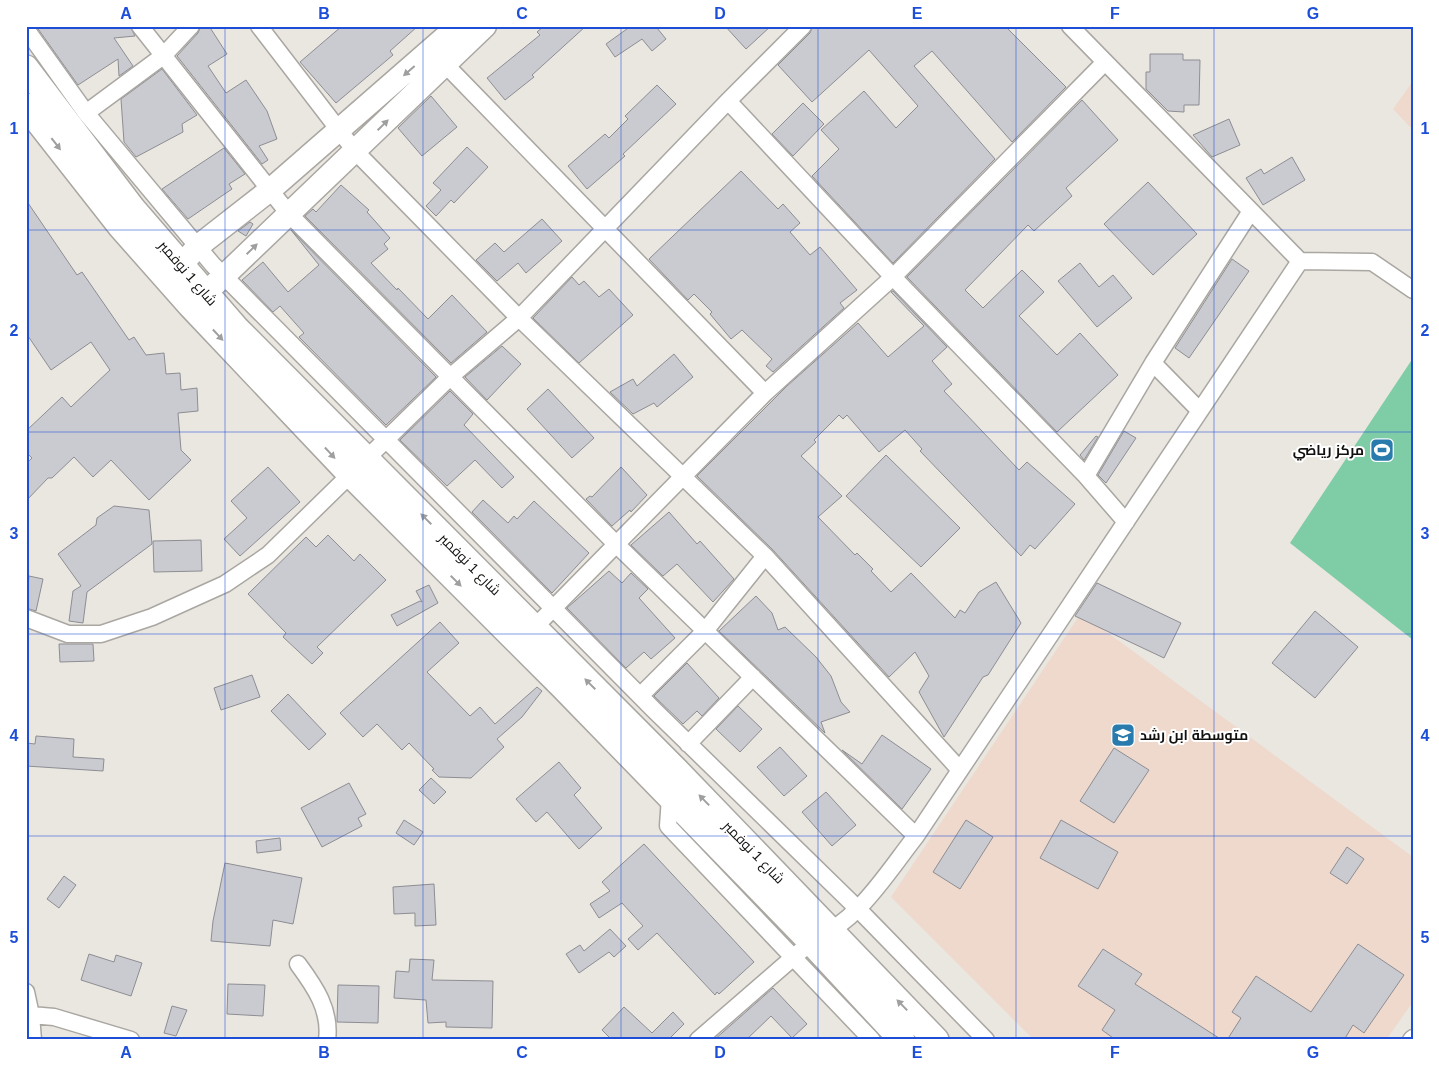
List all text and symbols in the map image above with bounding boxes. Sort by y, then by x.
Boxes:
text: A [120,5,132,22]
text: B [318,5,330,22]
text: C [516,5,528,22]
text: D [714,5,726,22]
text: E [912,5,923,22]
text: F [1110,5,1120,22]
text: G [1307,5,1319,22]
one-way arrow [402,65,415,76]
one-way arrow [376,119,388,131]
text: 1 [10,120,19,137]
text: 1 [1421,120,1430,137]
one-way arrow [51,137,62,150]
street label: شارع 1 نوفمبر [154,237,221,309]
one-way arrow [246,243,258,255]
text: 2 [10,322,19,339]
text: 2 [1421,322,1430,339]
one-way arrow [212,328,224,340]
sports icon: مركز رياضي [1369,437,1395,463]
place label: مركز رياضي [1293,442,1364,461]
one-way arrow [324,446,336,458]
one-way arrow [420,513,432,525]
text: 3 [10,525,19,542]
text: 3 [1421,525,1430,542]
street label: شارع 1 نوفمبر [434,529,504,599]
one-way arrow [450,574,462,586]
one-way arrow [584,678,596,690]
school or university icon: متوسطة ابن رشد [1110,722,1136,748]
text: 4 [10,727,19,744]
place label: متوسطة ابن رشد [1140,727,1248,744]
text: 4 [1421,727,1430,744]
one-way arrow [698,794,710,806]
street label: شارع 1 نوفمبر [719,817,788,887]
text: 5 [10,929,19,946]
text: 5 [1421,929,1430,946]
one-way arrow [896,999,908,1011]
text: A [120,1044,132,1061]
text: B [318,1044,330,1061]
text: C [516,1044,528,1061]
text: D [714,1044,726,1061]
text: E [912,1044,923,1061]
text: F [1110,1044,1120,1061]
text: G [1307,1044,1319,1061]

